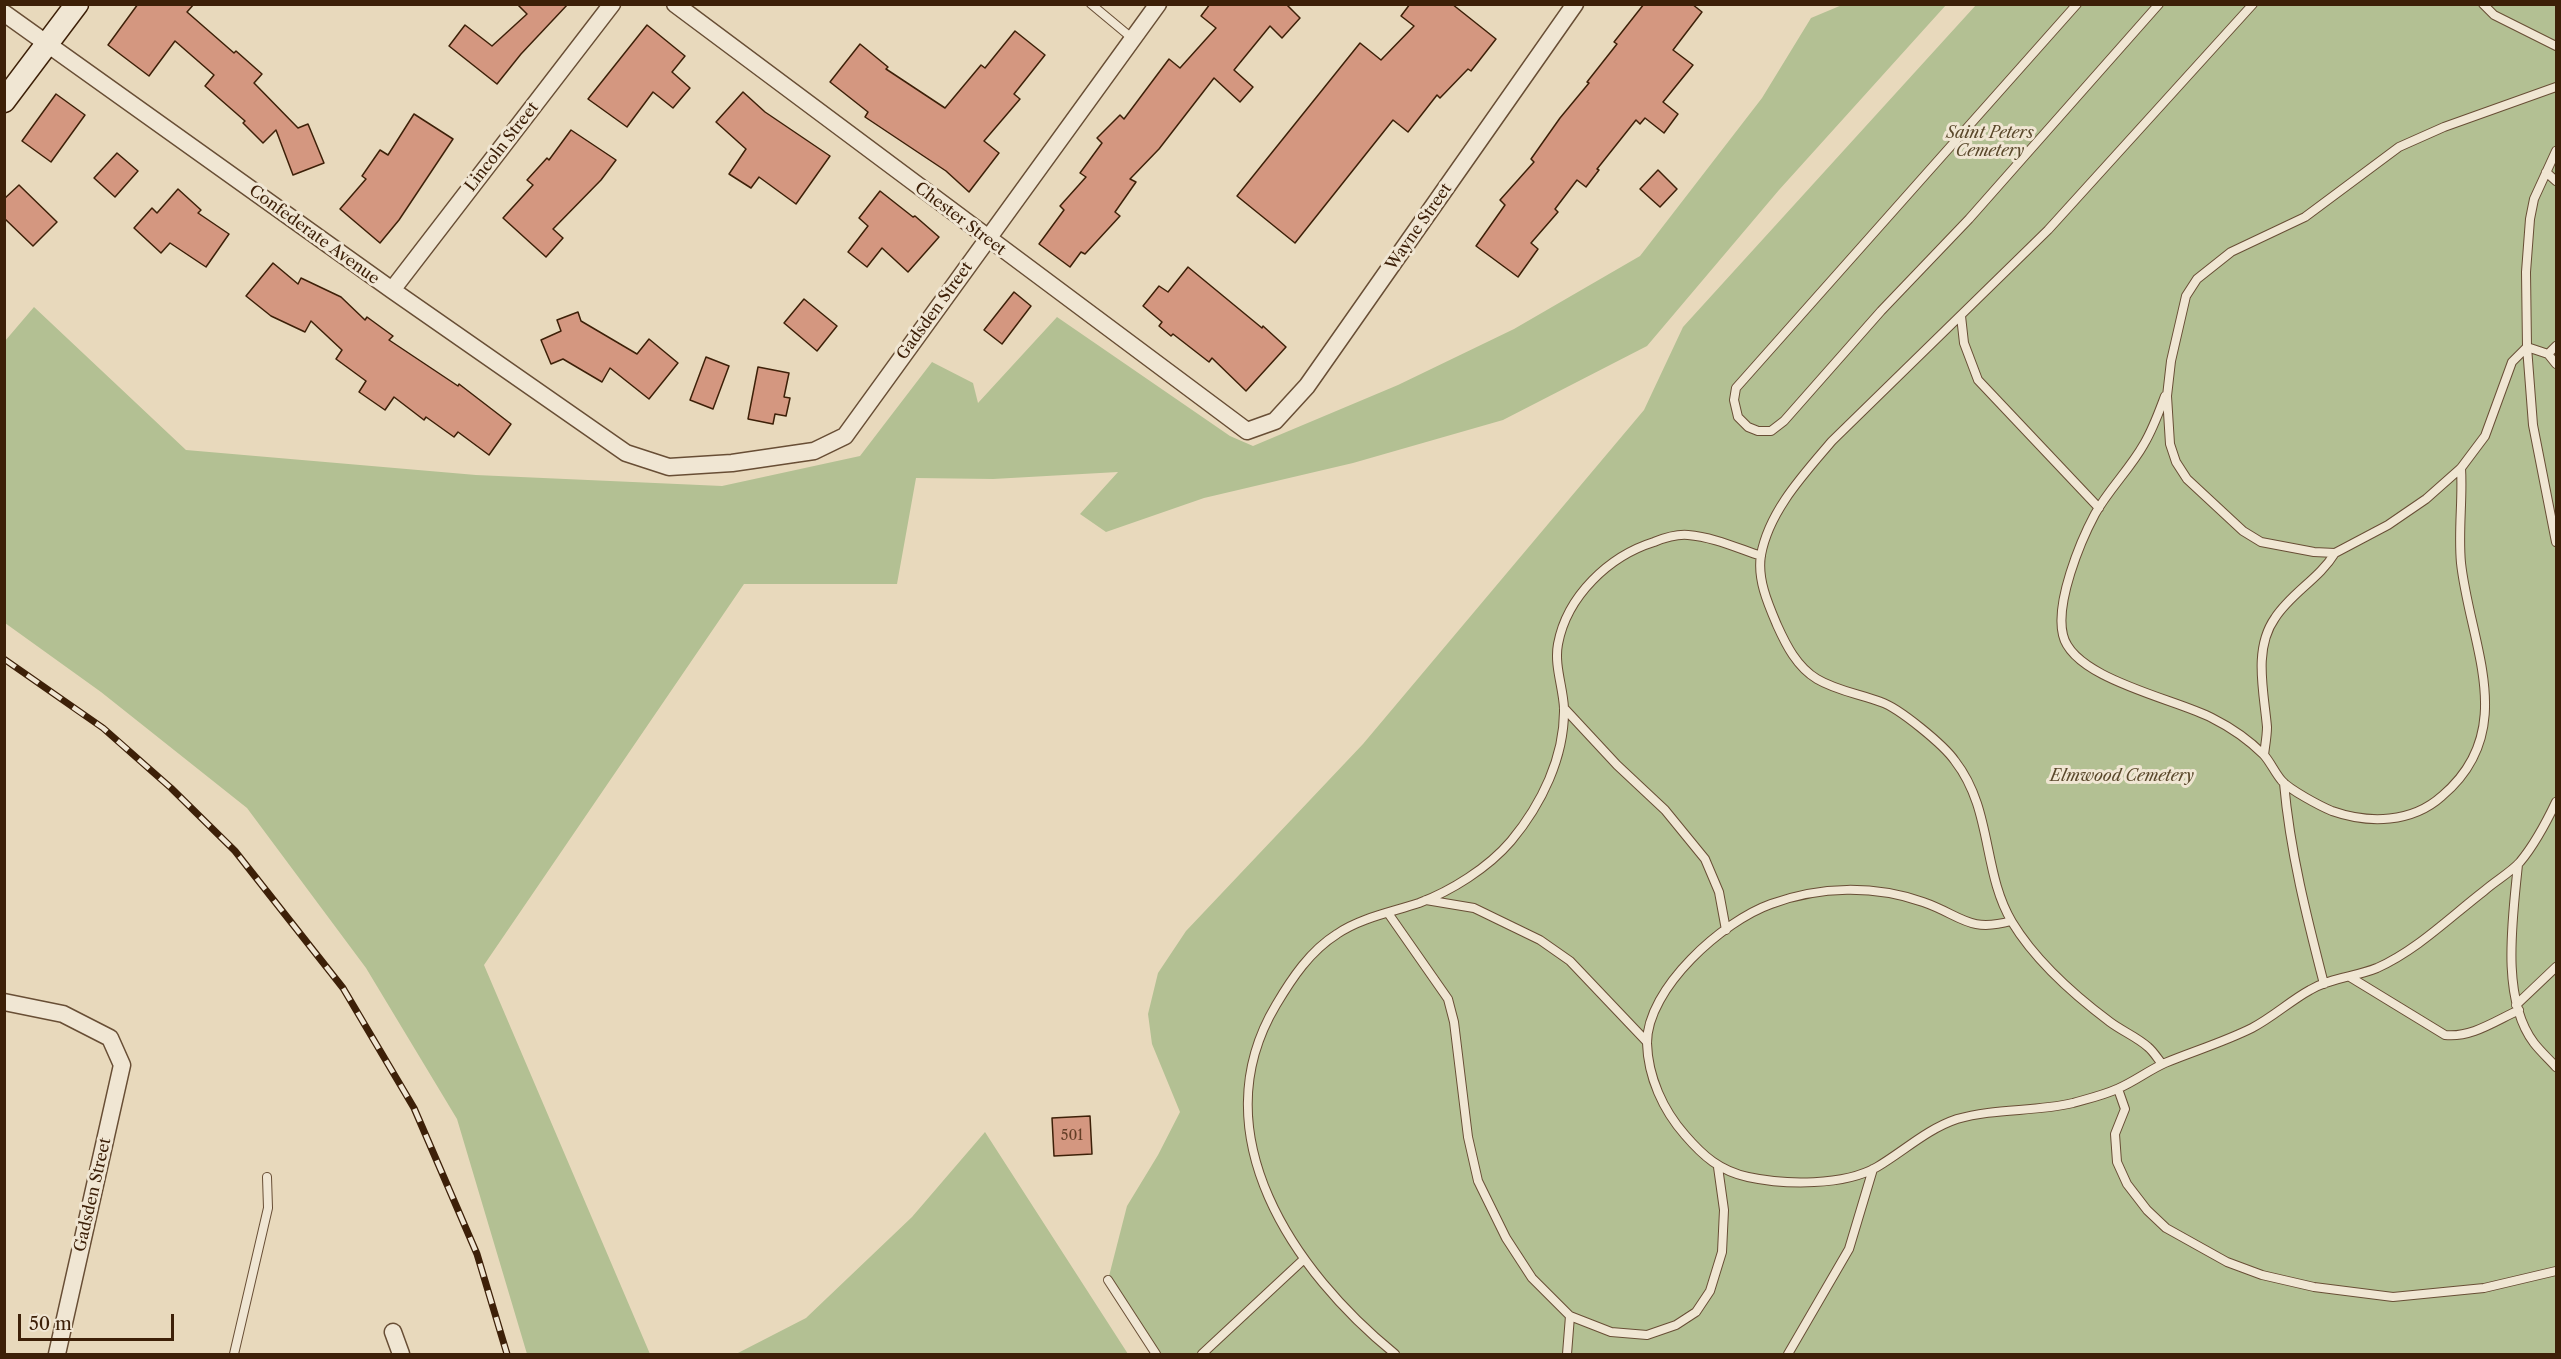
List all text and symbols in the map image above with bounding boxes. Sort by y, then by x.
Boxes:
street label: Lincoln Street [461,99,543,195]
park label: Saint Peters Cemetery [1946,123,2034,161]
street label: Chester Street [911,178,1009,260]
street label: Wayne Street [1382,180,1456,274]
street label: Confederate Avenue [245,181,383,289]
street label: Gadsden Street [893,258,977,364]
park label: Elmwood Cemetery [2050,766,2194,786]
house number: 501 [1061,1128,1083,1144]
street label: Gadsden Street [71,1136,115,1254]
scale bar [21,1302,177,1340]
text: 50 m [29,1313,72,1335]

